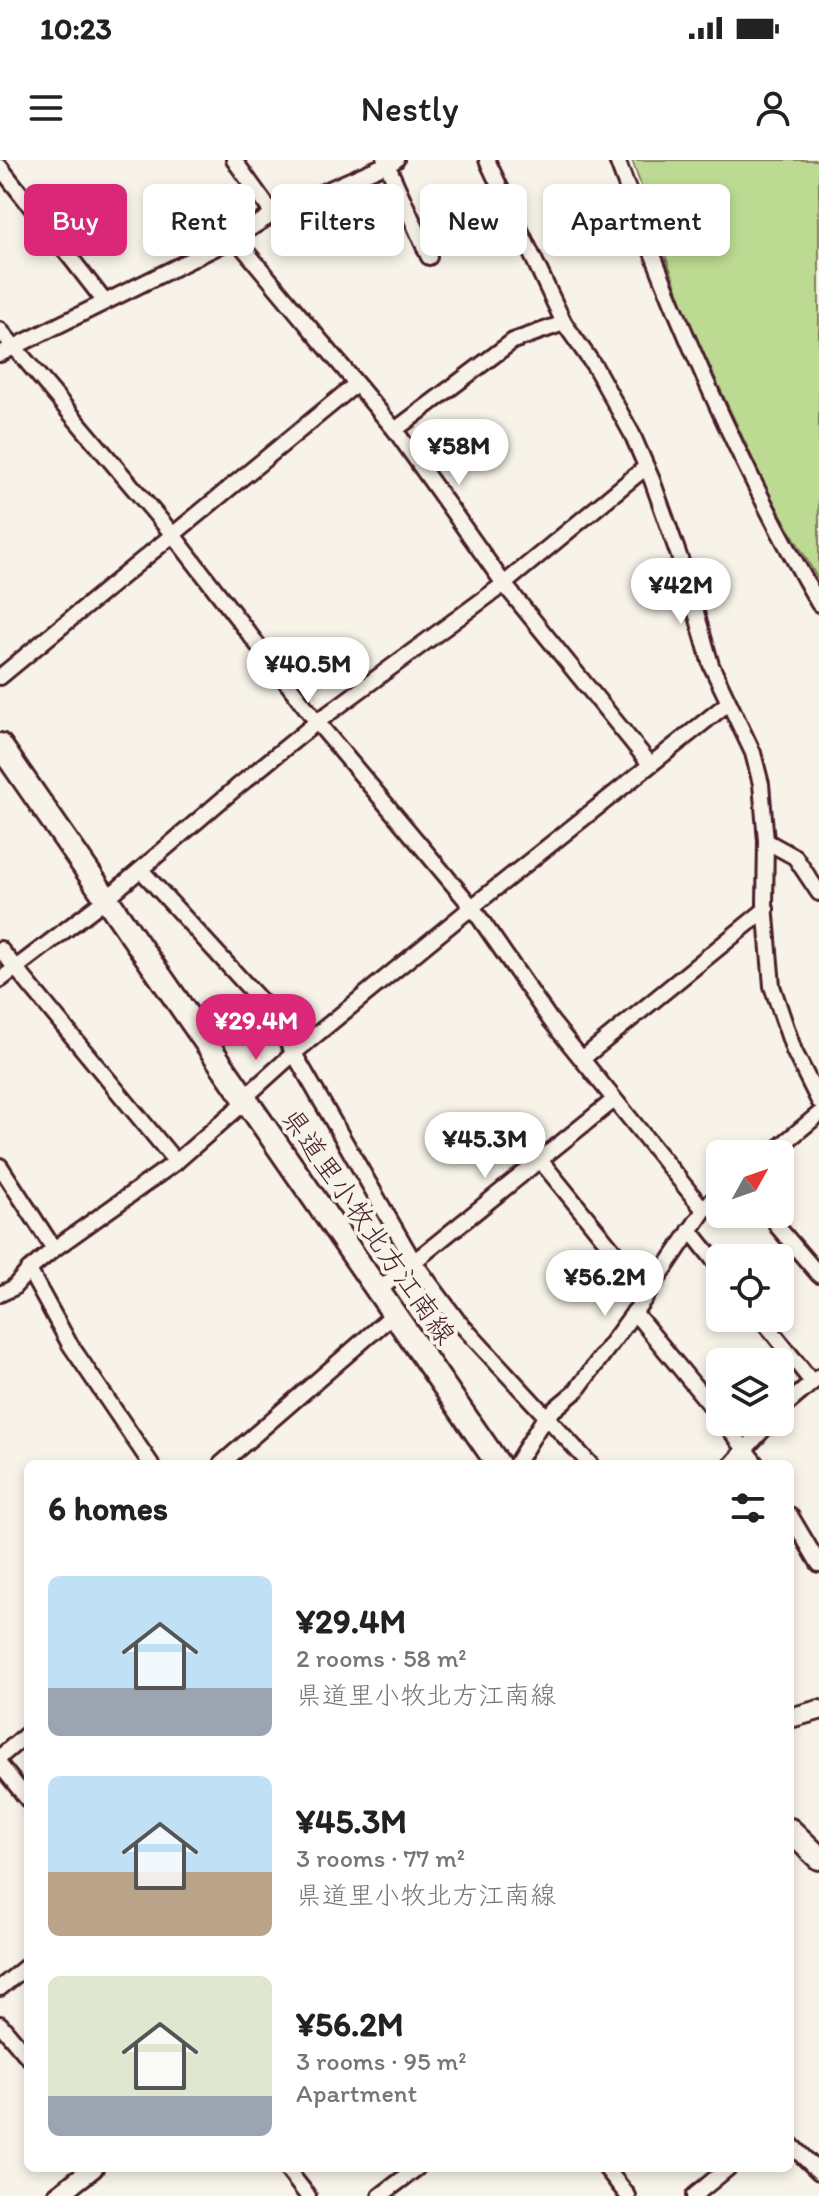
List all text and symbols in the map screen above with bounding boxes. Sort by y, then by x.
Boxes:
text: 10:23 [40,10,112,47]
icon: menu [24,86,68,130]
icon: person [751,86,795,130]
text: Nestly [360,87,459,130]
chip: Buy [24,184,127,256]
chip: Rent [143,184,255,256]
chip: Filters [271,184,404,256]
chip: New [420,184,527,256]
chip: Apartment [543,184,730,256]
pin: ¥58M [412,419,506,487]
text: ¥58M [428,429,490,461]
pin: ¥42M [634,558,728,626]
text: ¥42M [649,568,713,600]
pin: ¥40.5M [243,637,373,705]
text: ¥40.5M [265,647,351,679]
pin: ¥29.4M [191,994,321,1062]
text: ¥29.4M [214,1004,298,1036]
street label: 県道里小牧北方江南線 [275,1102,463,1350]
pin: ¥45.3M [420,1112,550,1180]
text: ¥45.3M [443,1122,527,1154]
north arrow [706,1140,794,1228]
map controls [706,1140,794,1436]
button: locate [706,1244,794,1332]
pin: ¥56.2M [540,1250,670,1318]
text: ¥56.2M [564,1260,646,1292]
button: layers [706,1348,794,1436]
icon: filters [726,1486,770,1530]
text: 6 homes [48,1488,168,1529]
text: ¥29.4M [296,1601,406,1642]
icon: home [112,1608,208,1704]
text: 2 rooms · 58 m² [296,1642,467,1674]
text: 県道里小牧北方江南線 [296,1679,556,1711]
text: ¥45.3M [296,1801,407,1842]
icon: home [112,1808,208,1904]
text: 3 rooms · 77 m² [296,1842,465,1874]
text: 県道里小牧北方江南線 [296,1879,556,1911]
text: ¥56.2M [296,2004,404,2045]
icon: home [112,2008,208,2104]
text: 3 rooms · 95 m² [296,2045,467,2077]
text: Apartment [296,2077,417,2109]

